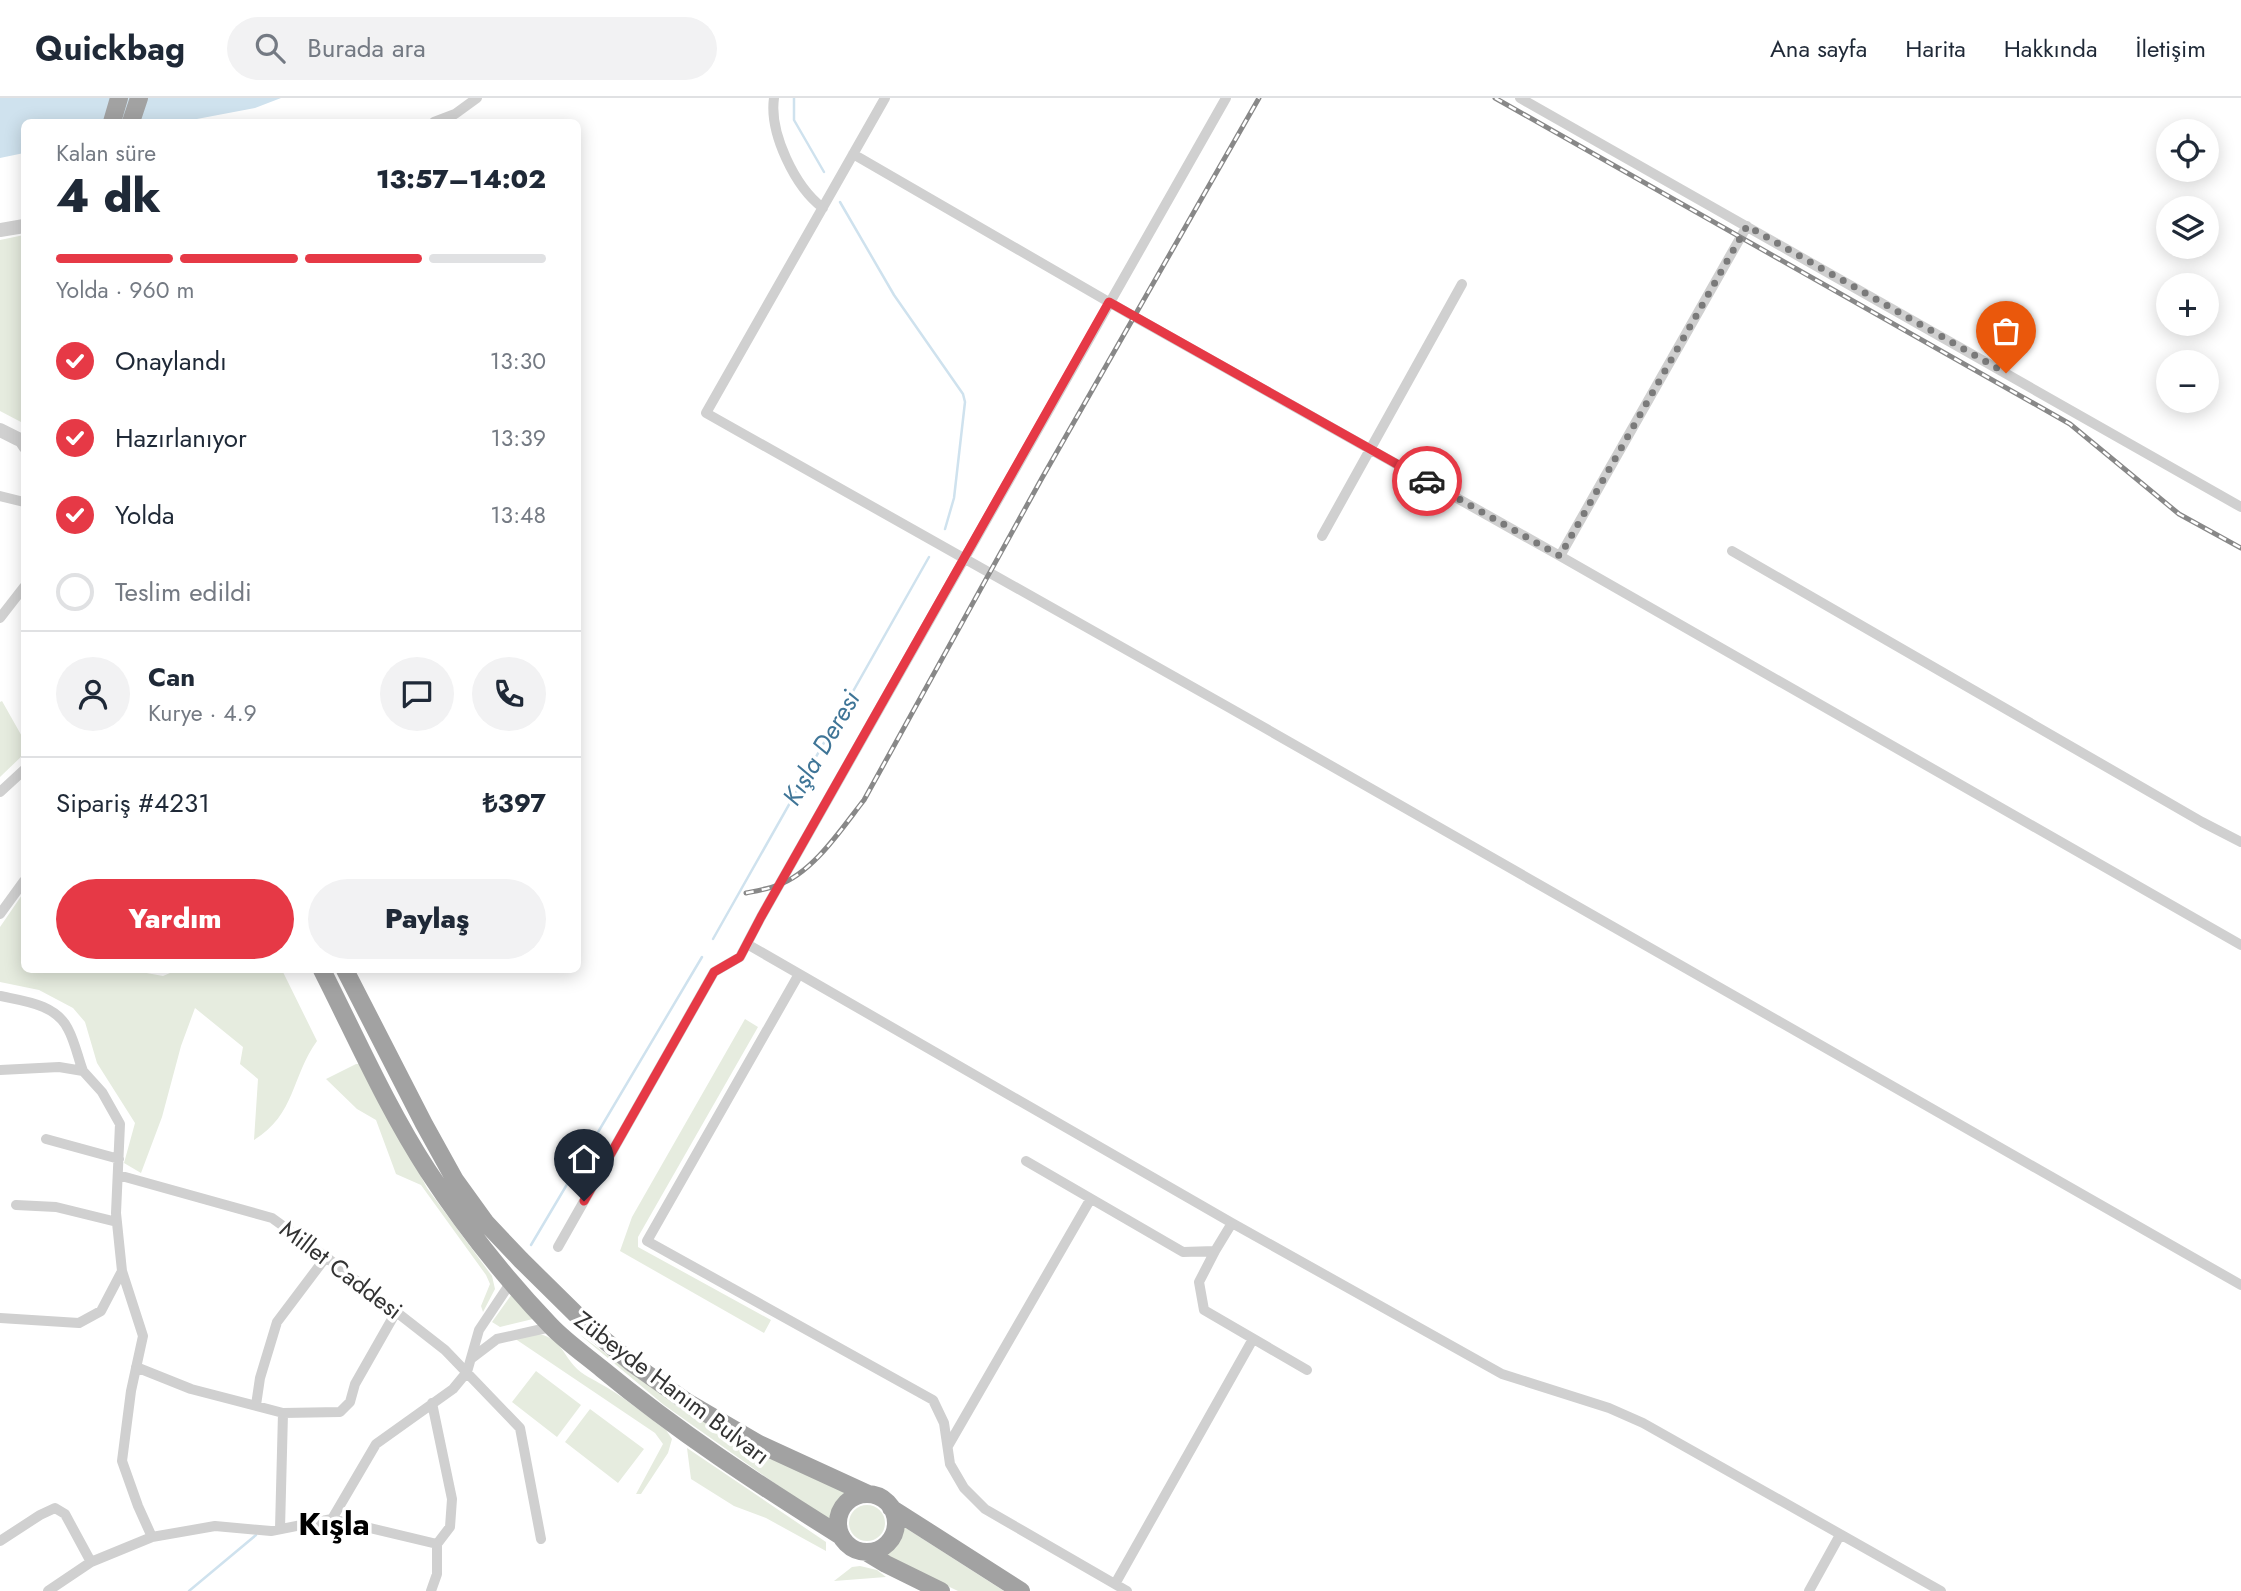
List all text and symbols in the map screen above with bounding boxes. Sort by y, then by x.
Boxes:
search box [227,17,717,80]
text: Quickbag [35,25,185,72]
icon: search [251,29,289,67]
text: Burada ara [307,29,426,67]
text: Ana sayfa [1770,31,1867,66]
text: Harita [1905,31,1966,66]
text: Hakkında [2004,31,2098,66]
text: İletişim [2136,31,2206,66]
map controls [2156,119,2219,413]
button: locate [2156,119,2219,182]
text: Kalan süre [56,136,156,170]
text: 13:57–14:02 [376,160,546,198]
text: 4 dk [56,163,161,229]
button: layers [2156,196,2219,259]
text: Yolda · 960 m [56,273,194,307]
button: + [2156,273,2219,336]
pin [1976,301,2036,373]
icon: bag [1987,312,2025,350]
icon: check [56,342,94,380]
text: Onaylandı [115,342,227,380]
text: 13:30 [490,344,546,378]
button: − [2156,350,2219,413]
icon: check [56,419,94,457]
text: Hazırlanıyor [115,419,247,457]
text: 13:39 [490,421,546,455]
courier [1392,446,1462,516]
icon: car [1408,462,1446,500]
icon: check [56,496,94,534]
text: Yolda [115,496,175,534]
text: 13:48 [490,498,546,532]
text: Teslim edildi [115,573,252,611]
button: person [56,657,130,731]
button: chat [380,657,454,731]
button: phone [472,657,546,731]
text: Can [148,658,195,696]
water label: Kışla Deresi [773,683,869,813]
text: Kurye · 4.9 [148,696,257,730]
text: Sipariş #4231 [56,784,210,822]
text: ₺397 [483,784,546,822]
button: Yardım [56,879,294,959]
button: Paylaş [308,879,546,959]
pin [554,1129,614,1201]
icon: home [565,1140,603,1178]
street label: Millet Caddesi [273,1212,410,1327]
street label: Zübeyde Hanım Bulvarı [567,1302,777,1473]
district label: Kışla [298,1501,370,1547]

